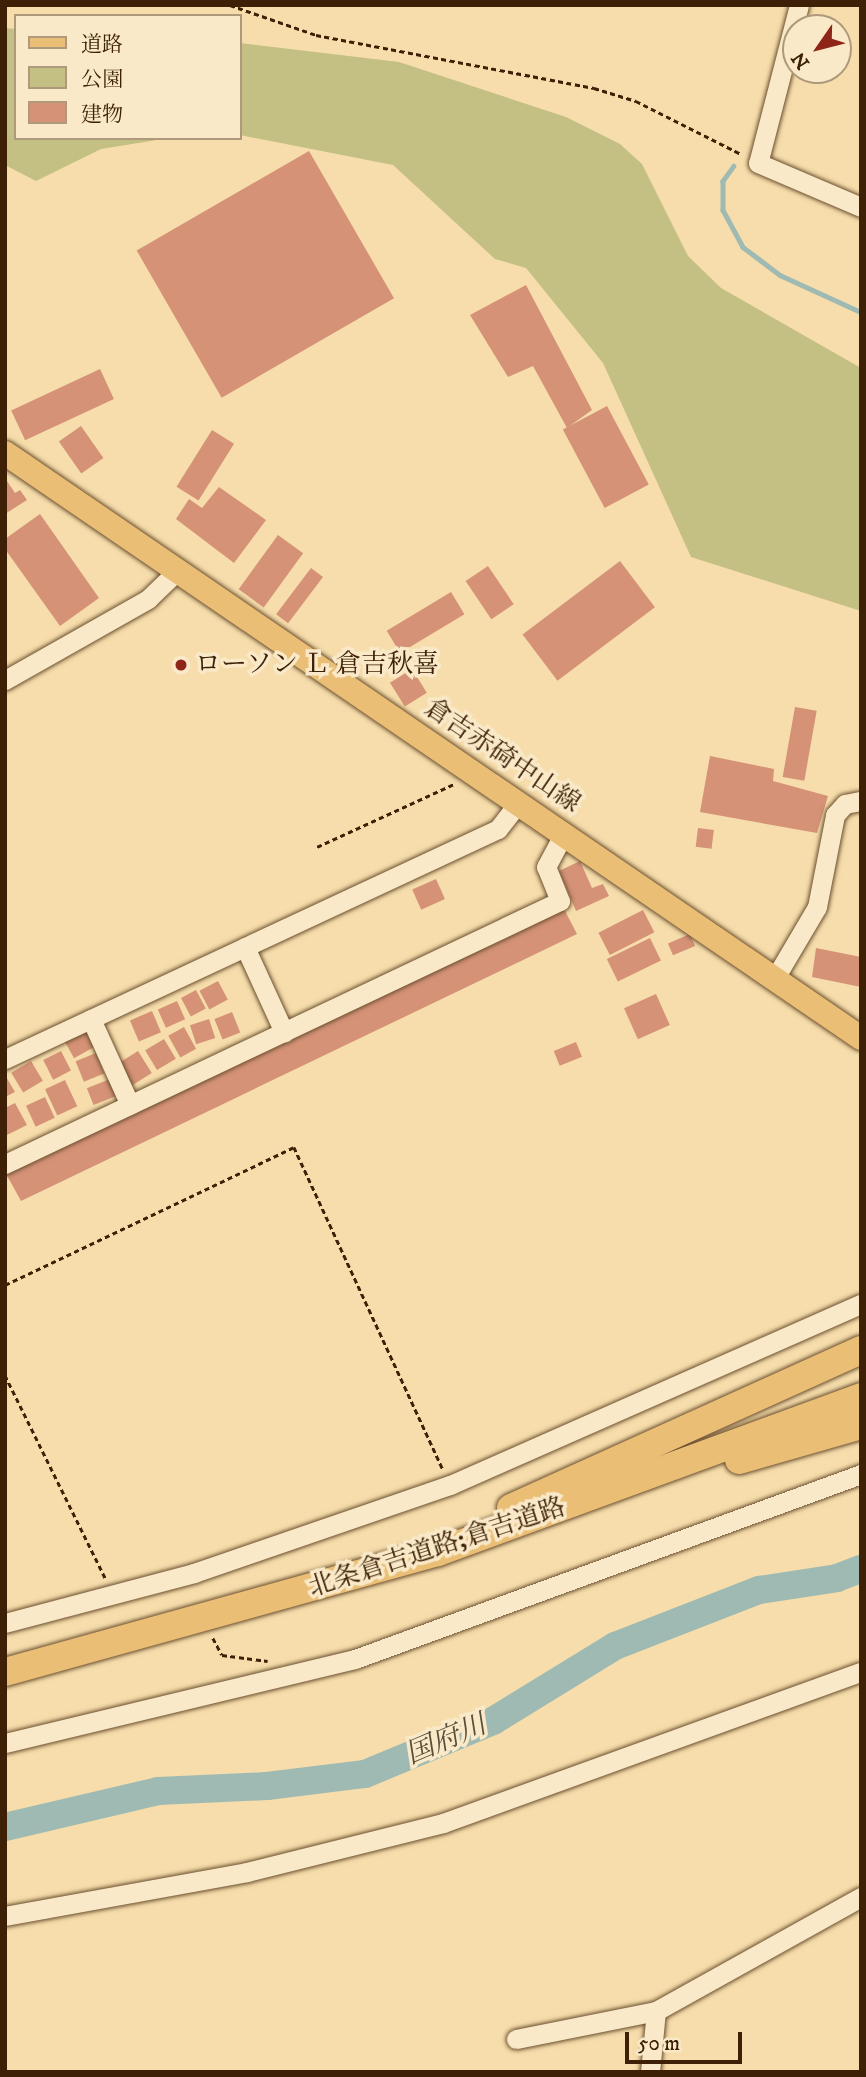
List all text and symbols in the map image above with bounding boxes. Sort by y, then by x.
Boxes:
legend [14,14,242,140]
north arrow [782,14,852,84]
text: 道路 [81,32,123,58]
text: N [787,47,815,73]
text: 公園 [81,67,123,93]
text: 建物 [81,102,123,128]
place label: ローソン Ｌ 倉吉秋喜 [195,649,440,681]
marker: ローソン Ｌ 倉吉秋喜 [173,657,189,673]
street label: 倉吉赤碕中山線 [418,692,586,820]
street label: 北条倉吉道路;倉吉道路 [305,1492,569,1604]
water label: 国府川 [401,1708,491,1772]
scale bar [628,2018,745,2062]
text: 50 m [638,2031,680,2057]

